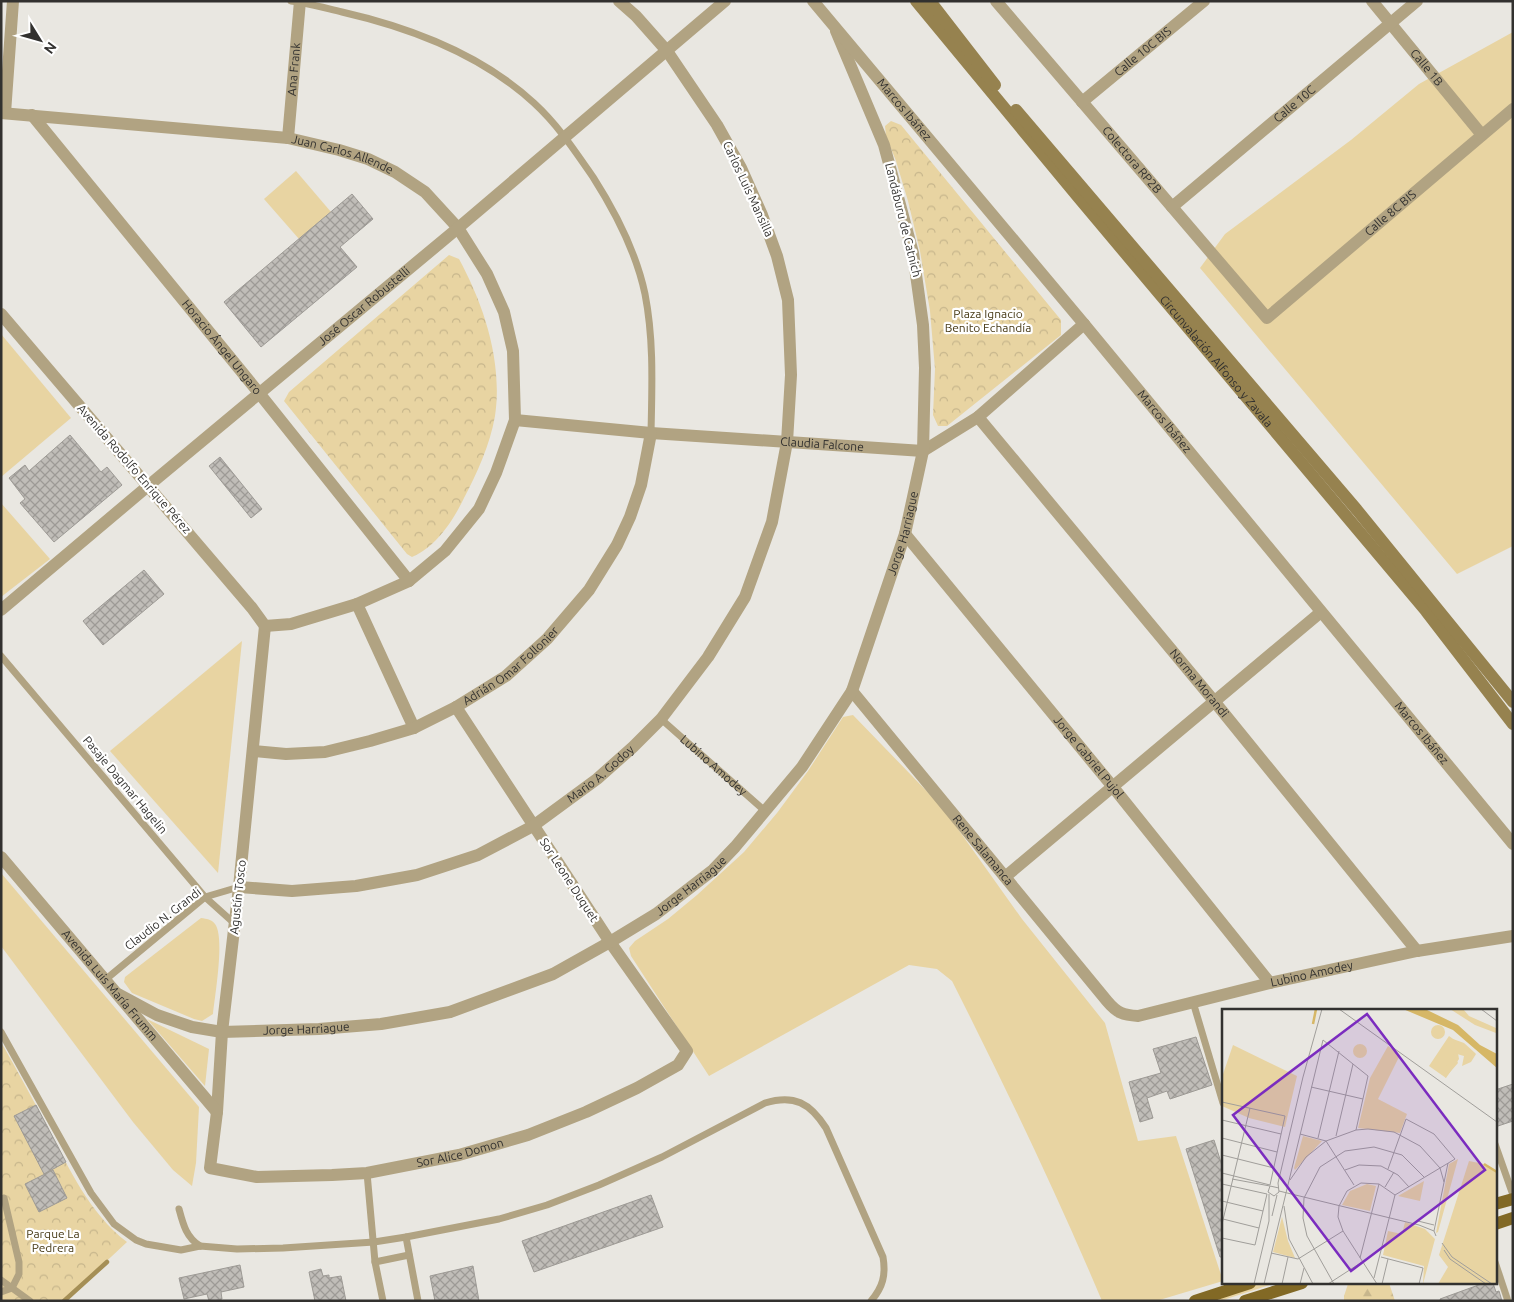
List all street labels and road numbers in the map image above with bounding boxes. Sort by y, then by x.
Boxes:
street label: Calle 10C BIS [1111,24,1174,79]
street label: Ana Frank [285,42,302,96]
street label: Calle 1B [1408,46,1446,88]
street label: Marcos Ibáñez [875,76,935,143]
street label: Calle 10C [1271,82,1318,125]
street label: Colectora RP2B [1100,123,1164,196]
street label: Juan Carlos Allende [290,132,396,176]
street label: Carlos Luis Mansilla [721,139,776,239]
street label: Landáburu de Catnich [883,161,924,278]
street label: Calle 8C BIS [1362,187,1418,238]
street label: José Oscar Robustelli [315,264,412,348]
street label: Circunvalación Alfonso y Zavala [1158,293,1276,430]
street label: Horacio Ángel Ungaro [180,297,265,397]
street label: Marcos Ibáñez [1135,387,1195,455]
street label: Avenida Rodolfo Enrique Pérez [75,402,194,536]
street label: Claudia Falcone [780,435,864,453]
street label: Jorge Harriague [885,490,920,577]
street label: Adrián Omar Follonier [460,623,561,707]
street label: Norma Morandi [1168,646,1231,720]
street label: Marcos Ibáñez [1392,699,1452,767]
street label: Jorge Gabriel Pujol [1051,713,1126,801]
street label: Lubino Amodey [678,732,750,798]
street label: Pasaje Dagmar Hagelin [81,733,170,836]
street label: Mario A. Godoy [564,742,636,805]
street label: Rene Salamanca [951,812,1016,888]
street label: Sor Leone Duquet [538,835,601,924]
street label: Jorge Harriague [653,853,729,918]
street label: Agustín Tosco [227,859,248,935]
street label: Claudio N. Grandi [122,885,203,952]
street label: Avenida Luis María Frumm [59,927,160,1043]
street label: Lubino Amodey [1269,958,1354,989]
street label: Jorge Harriague [263,1020,350,1037]
street label: Sor Alice Domon [415,1135,505,1169]

